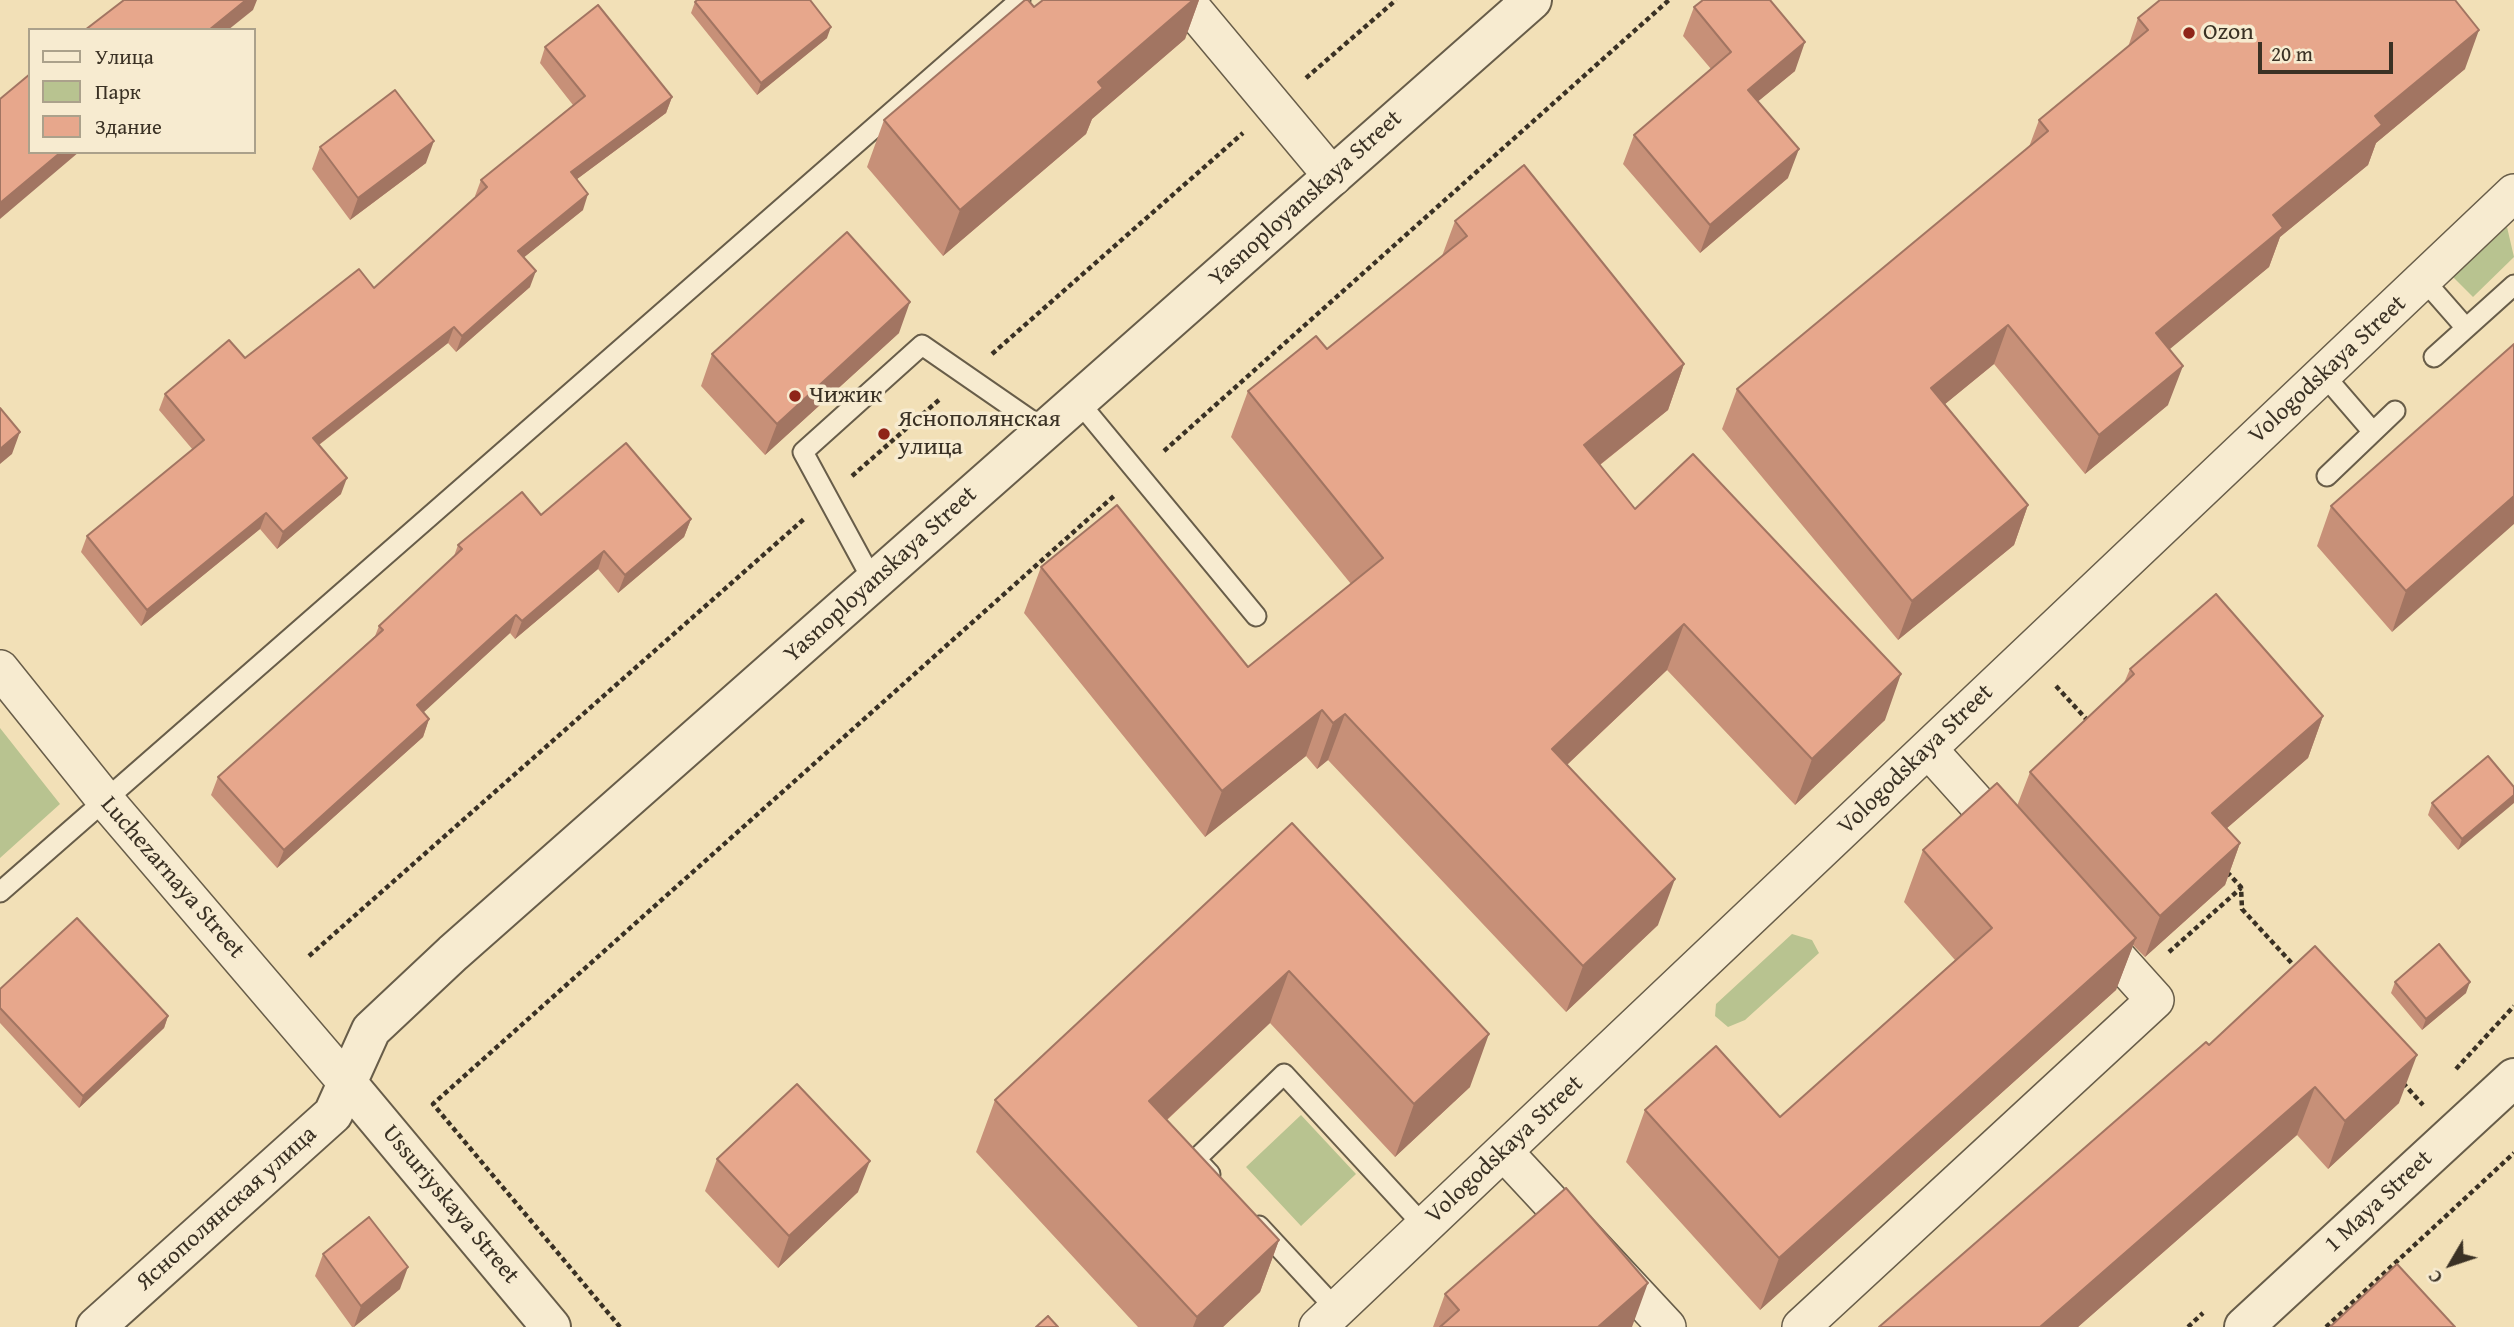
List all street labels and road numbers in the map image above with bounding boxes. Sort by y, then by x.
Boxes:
street label: Yasnoployanskaya Street [1203,105,1409,293]
street label: Vologodskaya Street [2243,290,2413,450]
street label: Yasnoployanskaya Street [778,481,984,669]
street label: Vologodskaya Street [1832,679,2000,841]
street label: Luchezarnaya Street [94,791,250,965]
street label: Vologodskaya Street [1420,1070,1590,1230]
street label: Яснополянская улица [131,1120,323,1298]
street label: Ussuriyskaya Street [375,1120,525,1290]
street label: 1 Maya Street [2319,1145,2439,1259]

